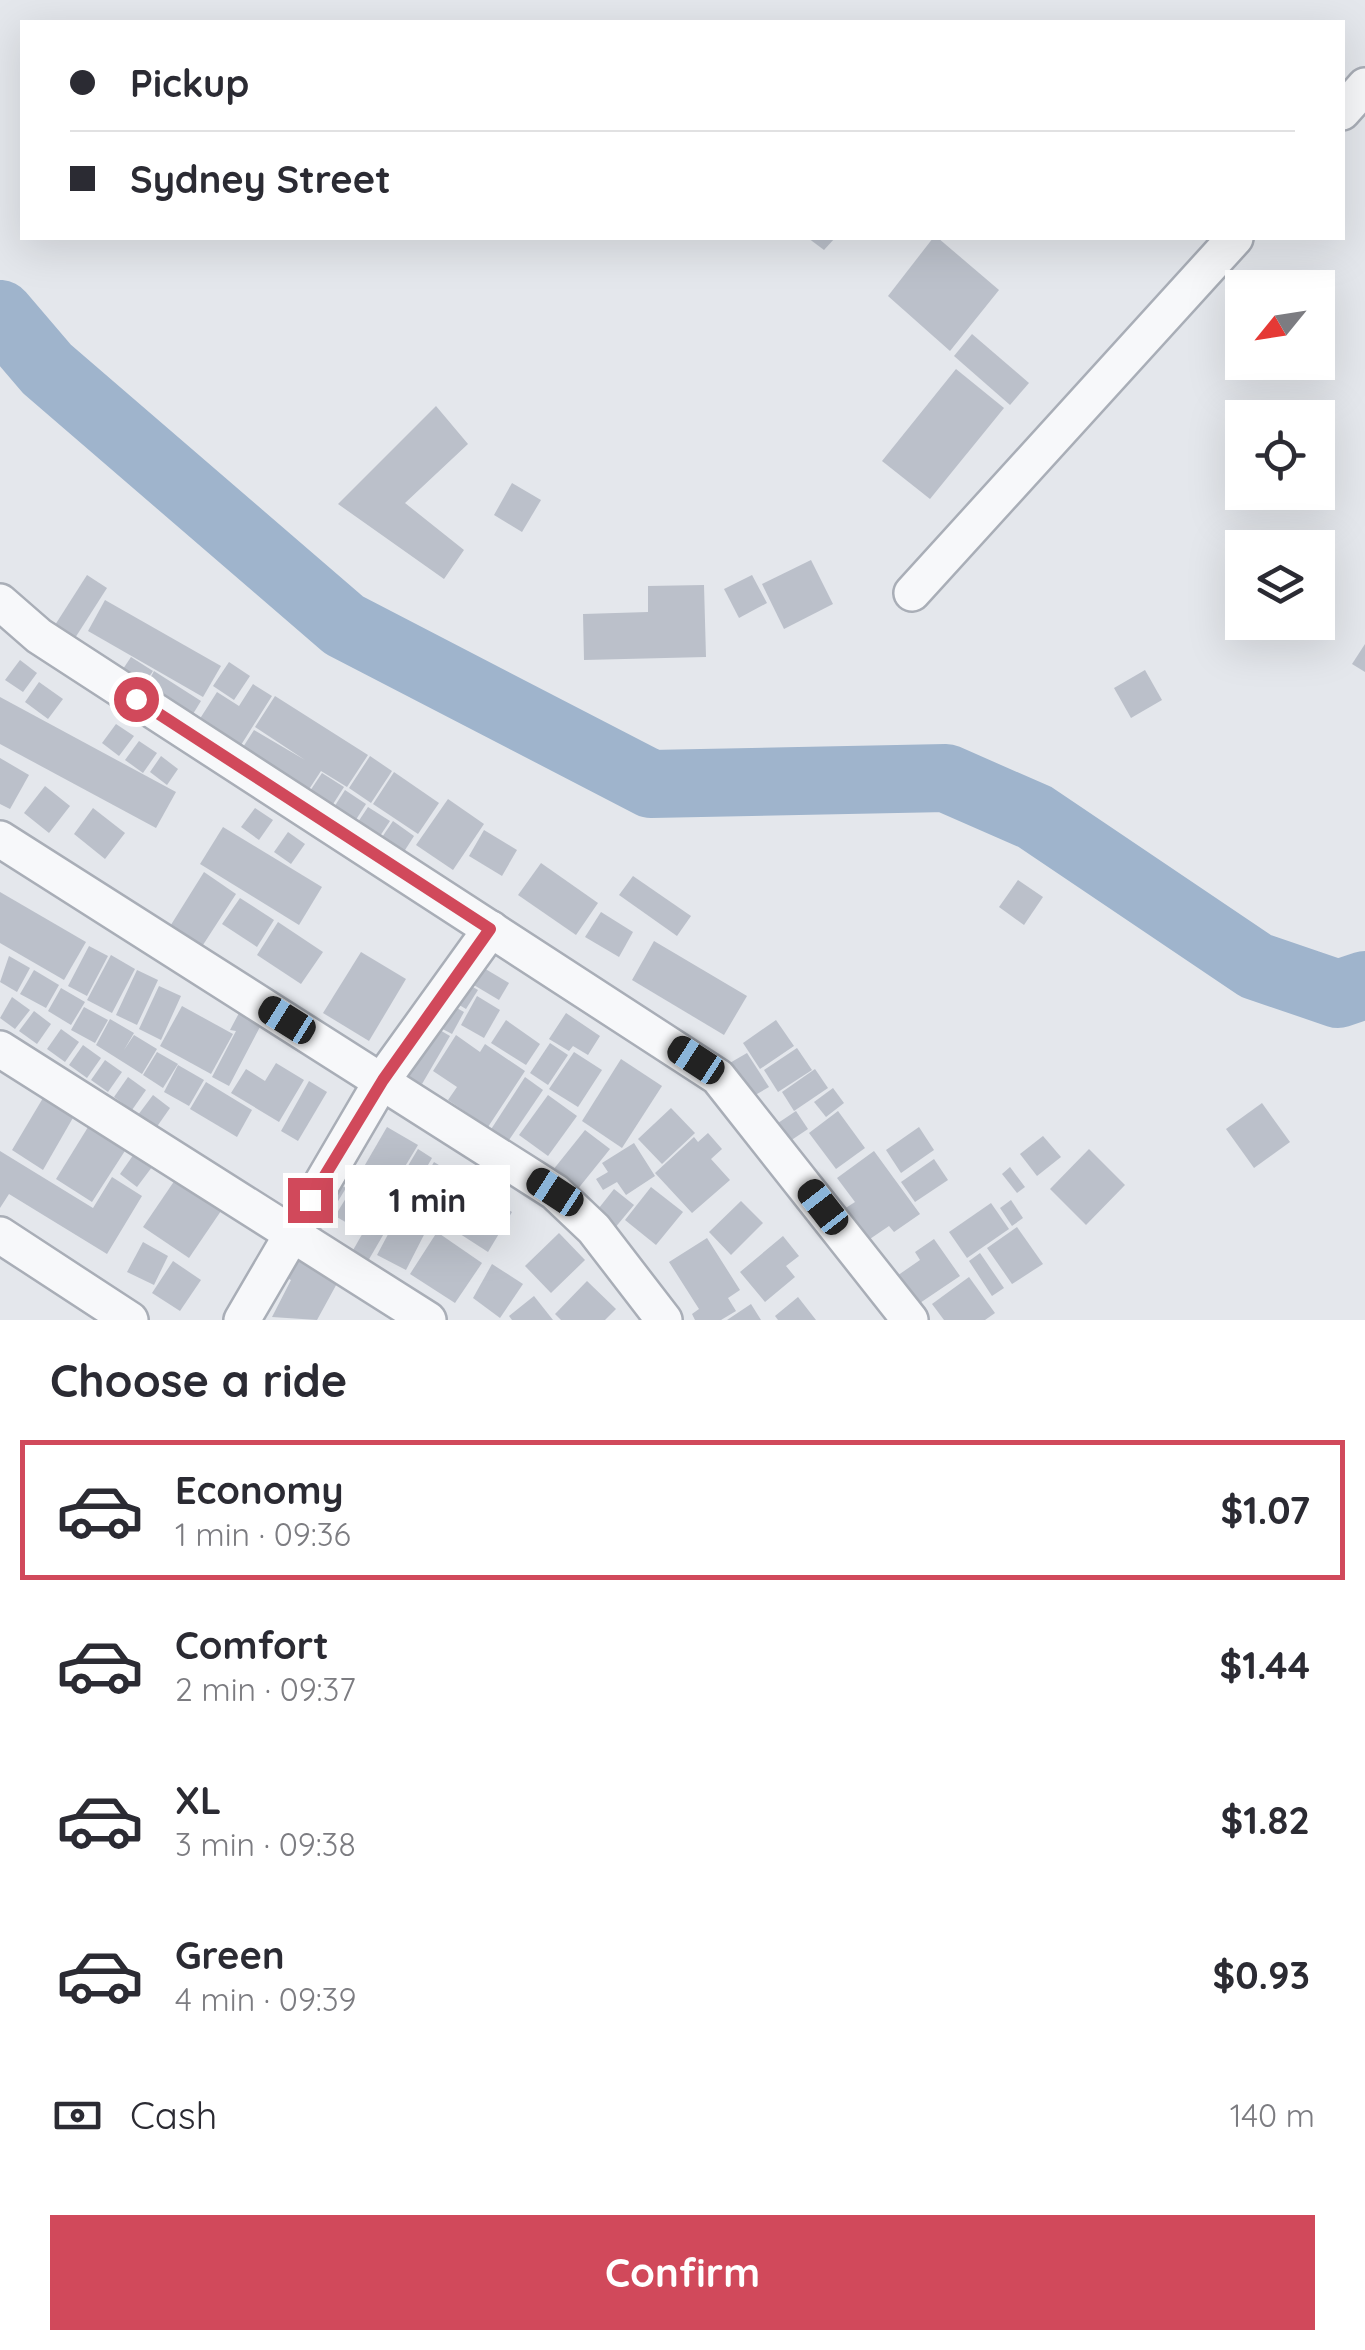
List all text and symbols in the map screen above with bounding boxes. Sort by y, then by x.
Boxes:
text: Pickup [130,59,249,107]
text: Sydney Street [130,155,391,203]
north arrow [1225,270,1335,380]
map controls [1225,270,1335,640]
button: locate [1225,400,1335,510]
button: layers [1225,530,1335,640]
route start [114,677,159,722]
car [254,991,320,1049]
car [663,1031,729,1089]
car [522,1163,588,1221]
callout: 1 min [345,1165,510,1235]
car [793,1174,853,1240]
route end [288,1178,333,1223]
text: 1 min [389,1180,466,1220]
text: Choose a ride [50,1352,347,1408]
icon: car [55,1465,145,1555]
text: Economy [175,1466,344,1514]
text: $1.07 [1220,1486,1310,1534]
text: 1 min · 09:36 [175,1514,351,1554]
icon: car [55,1620,145,1710]
text: Comfort [175,1621,329,1669]
text: $1.44 [1220,1641,1310,1689]
text: 2 min · 09:37 [175,1669,356,1709]
icon: car [55,1775,145,1865]
text: XL [175,1776,221,1824]
text: $1.82 [1221,1796,1310,1844]
text: 3 min · 09:38 [175,1824,356,1864]
icon: car [55,1930,145,2020]
text: Green [175,1931,285,1979]
text: $0.93 [1213,1951,1310,1999]
text: 4 min · 09:39 [175,1979,356,2019]
icon: cash [50,2088,105,2143]
text: Cash [130,2091,217,2139]
text: 140 m [1230,2095,1315,2135]
button: Confirm [50,2215,1315,2330]

